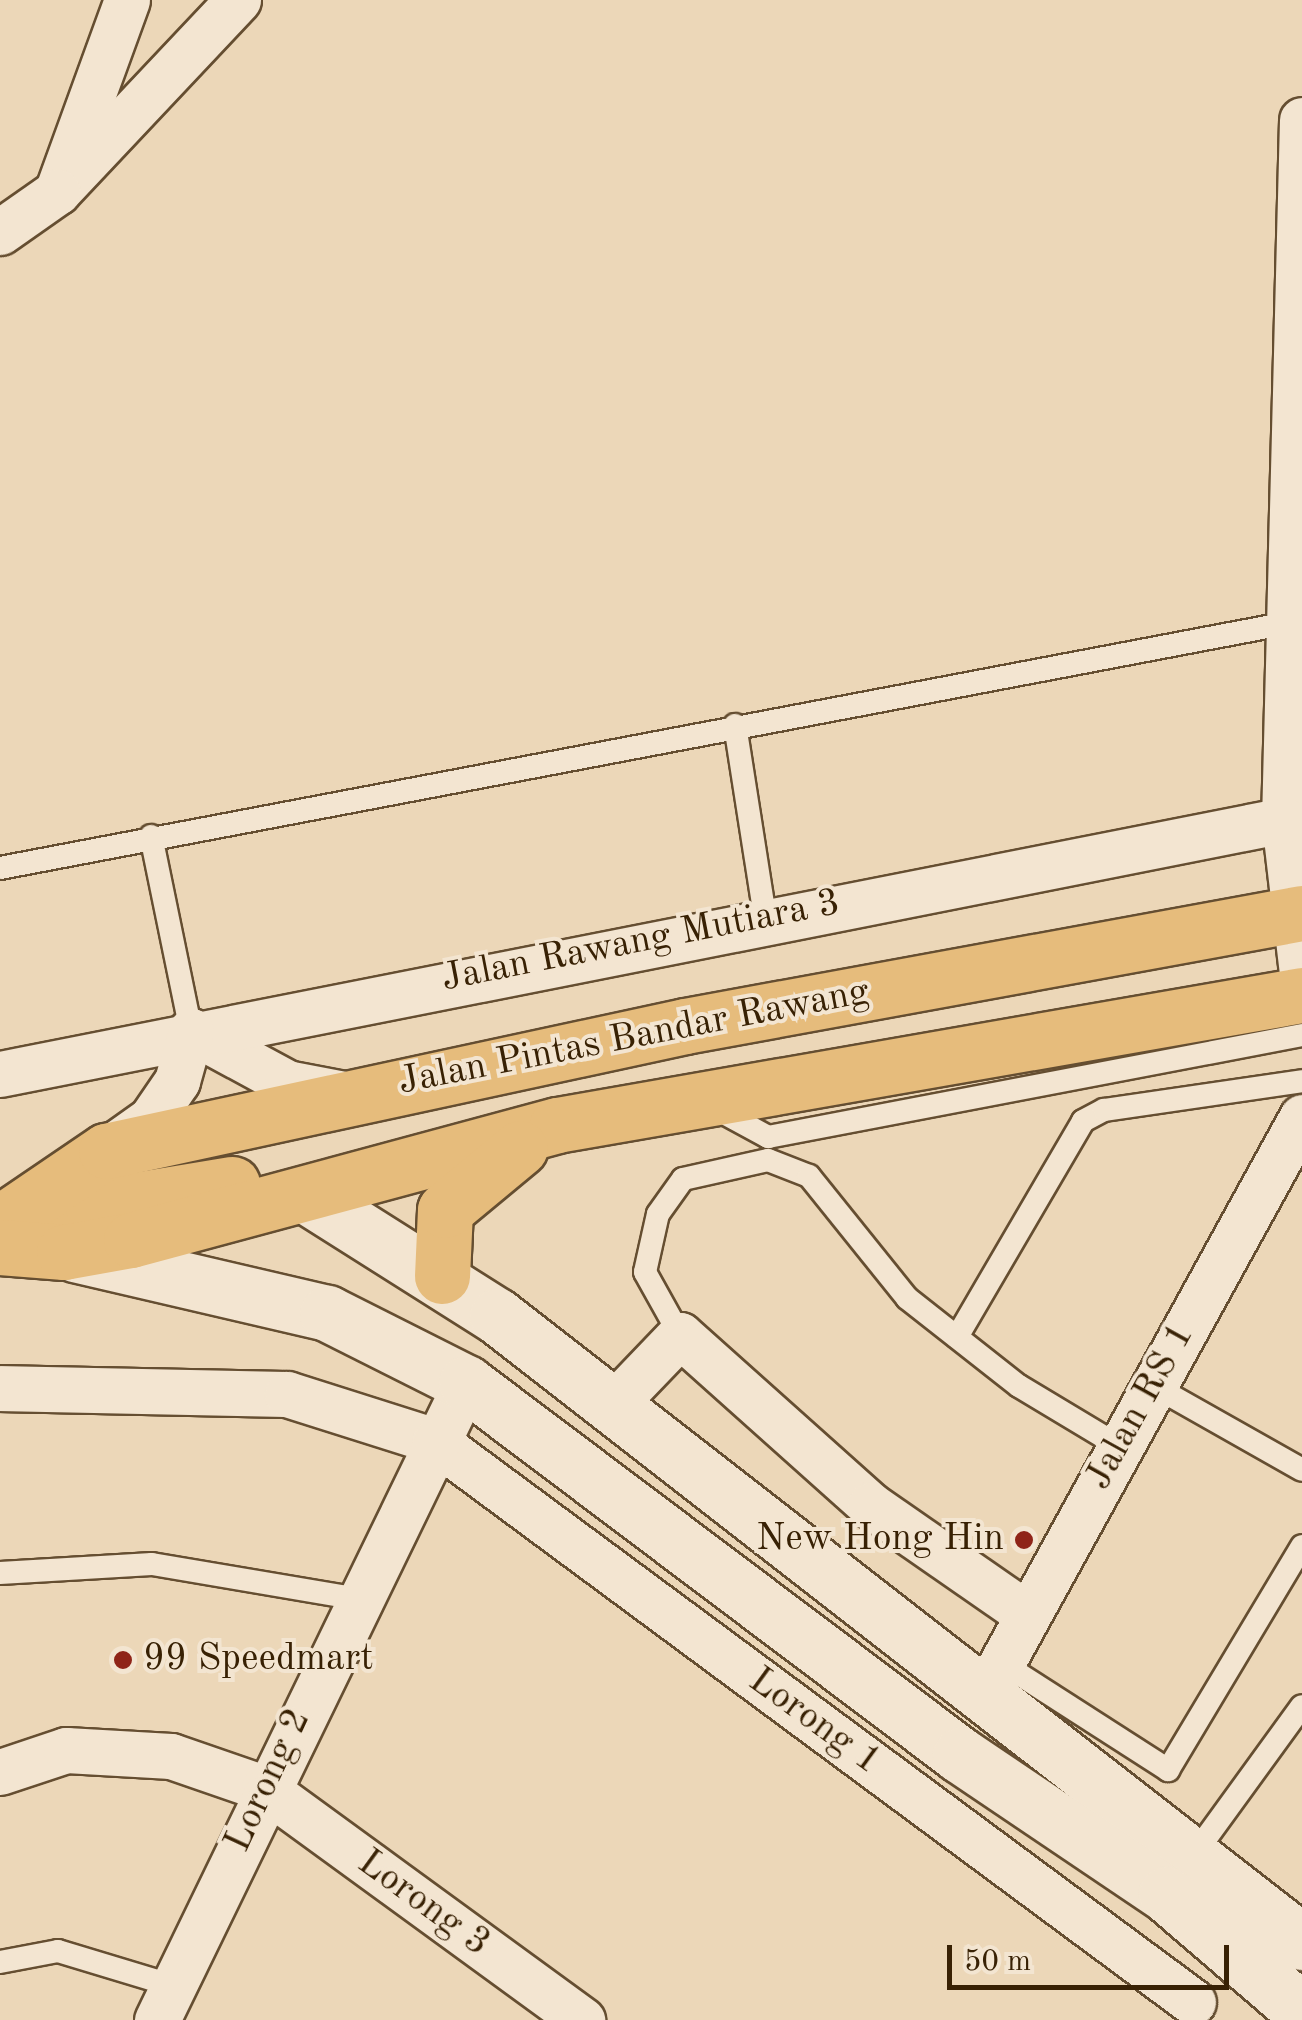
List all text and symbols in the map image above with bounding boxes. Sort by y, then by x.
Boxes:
street label: Jalan Rawang Mutiara 3 [438,881,844,1003]
street label: Jalan Pintas Bandar Rawang [395,970,873,1106]
street label: Jalan RS 1 [1077,1316,1205,1498]
place label: New Hong Hin [756,1517,1004,1563]
marker: New Hong Hin [1013,1529,1035,1551]
place label: 99 Speedmart [143,1637,374,1683]
marker: 99 Speedmart [112,1649,134,1671]
street label: Lorong 1 [739,1659,889,1785]
street label: Lorong 2 [216,1702,322,1860]
street label: Lorong 3 [348,1841,498,1967]
scale bar [952,1925,1234,1987]
text: 50 m [964,1947,1031,1977]

